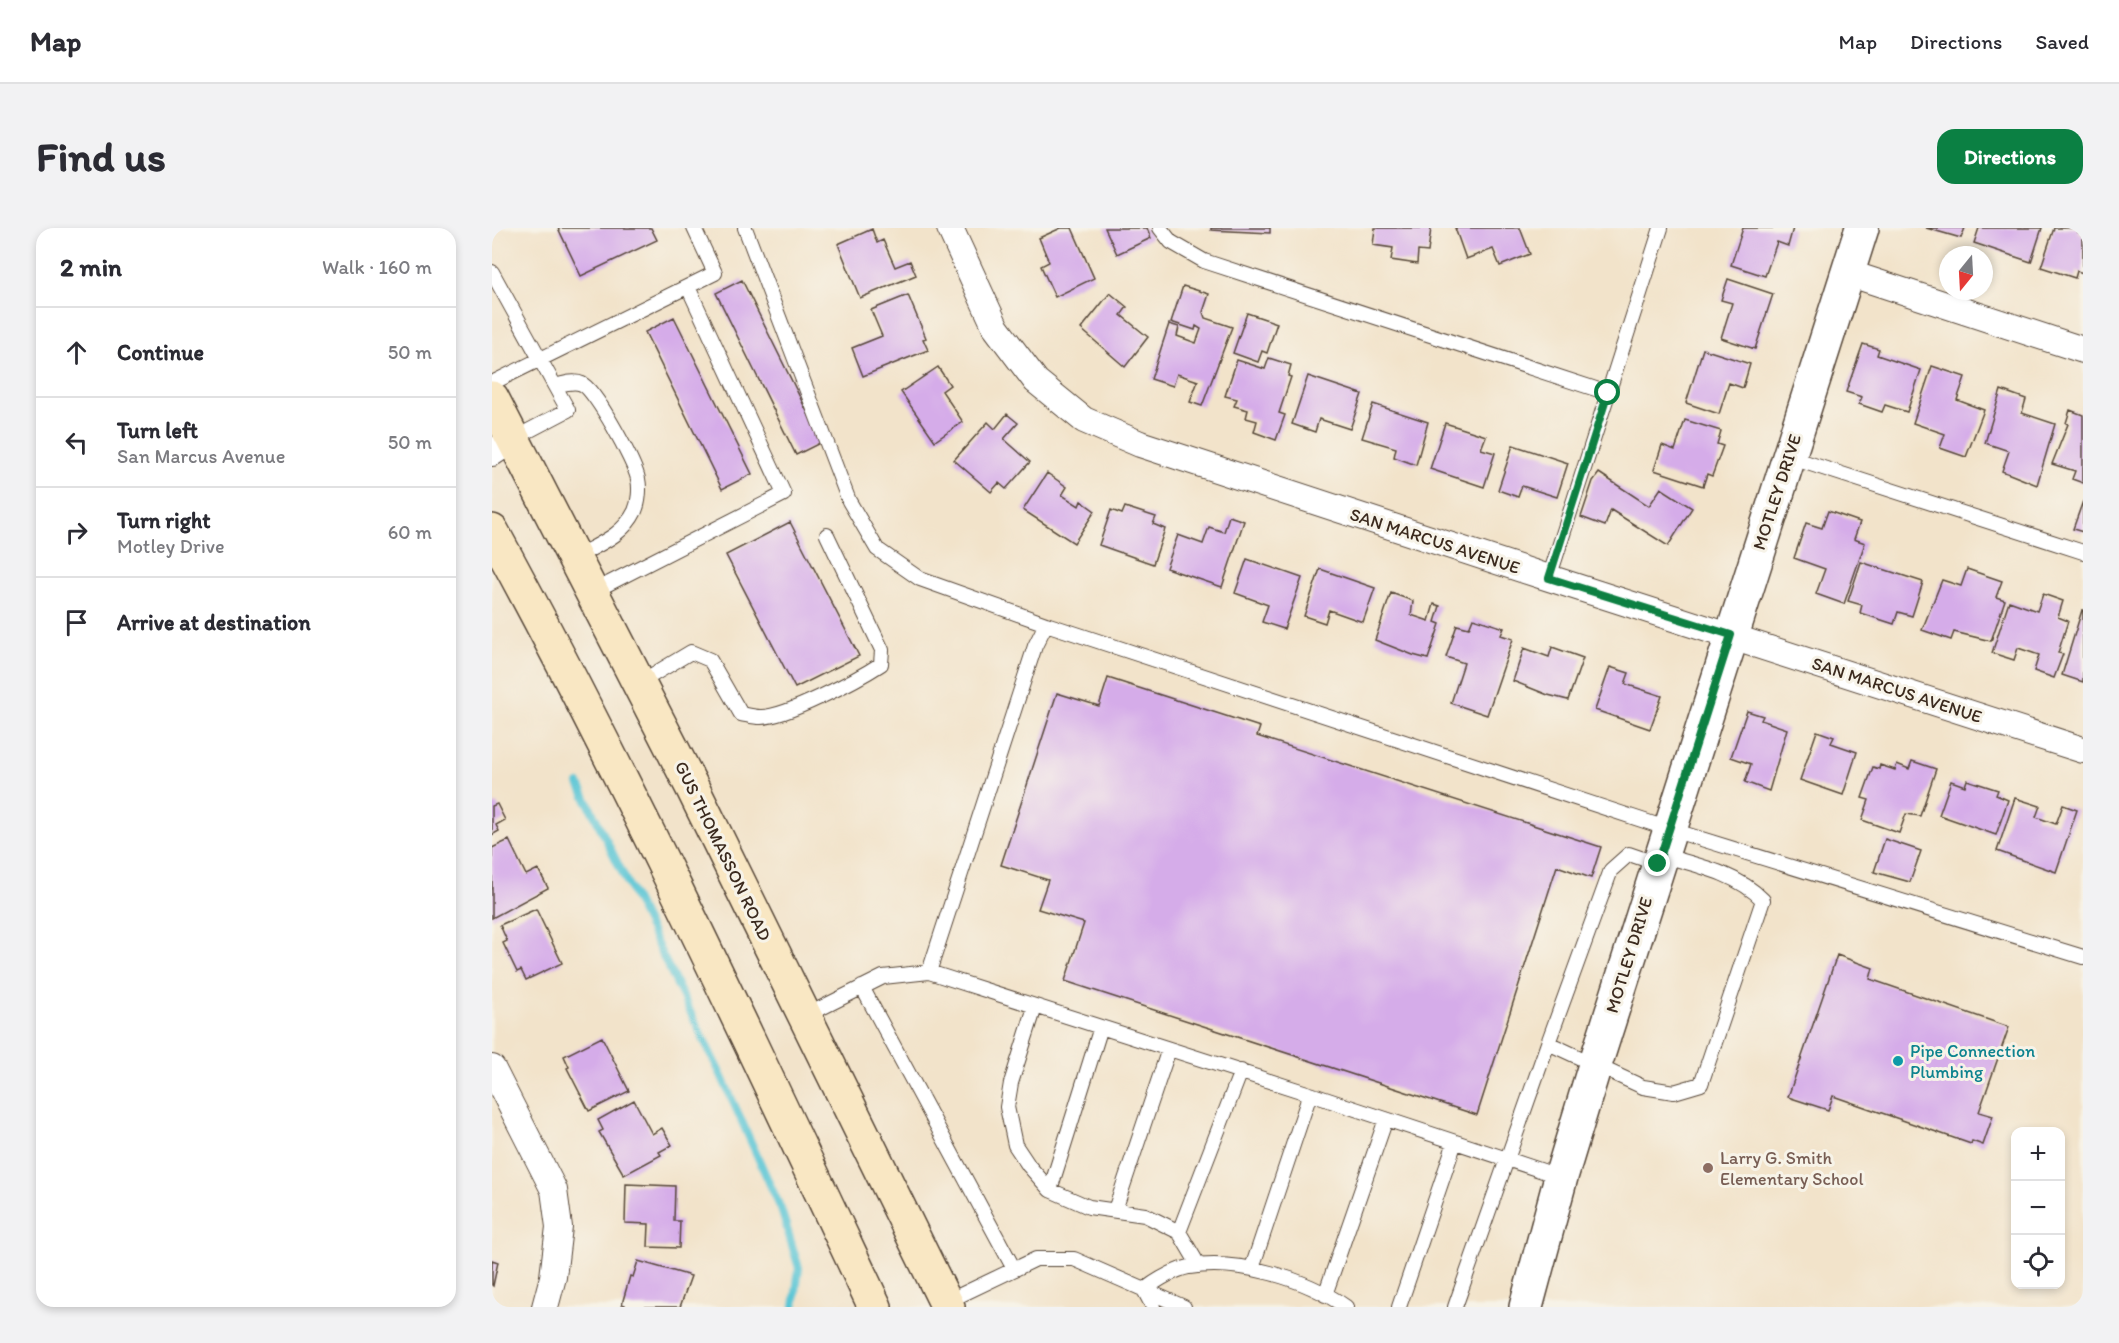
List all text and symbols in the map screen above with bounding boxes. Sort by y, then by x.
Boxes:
text: Map [30,24,81,58]
text: Map [1839,29,1877,54]
text: Directions [1910,29,2002,54]
text: Saved [2035,29,2089,54]
button: Directions [1937,129,2083,184]
text: Find us [36,131,166,182]
north arrow [1939,246,1993,300]
text: 2 min [60,251,122,283]
text: Walk · 160 m [322,255,432,279]
icon: ahead [60,336,93,369]
text: Continue [117,339,204,366]
text: 50 m [388,340,432,364]
route start [1594,379,1620,405]
text: Turn left [117,417,198,444]
icon: left [60,426,93,459]
text: 50 m [388,430,432,454]
street label: MOTLEY DRIVE [1748,431,1806,553]
text: San Marcus Avenue [117,444,285,468]
street label: SAN MARCUS AVENUE [1347,503,1523,579]
text: Turn right [117,507,211,534]
icon: right [60,516,93,549]
text: 60 m [388,520,432,544]
text: Motley Drive [117,534,225,558]
icon: arrive [60,606,93,639]
text: Arrive at destination [117,609,311,636]
street label: SAN MARCUS AVENUE [1809,652,1985,728]
street label: GUS THOMASSON ROAD [670,758,776,944]
route end [1644,850,1670,876]
street label: MOTLEY DRIVE [1601,894,1657,1016]
place label: Pipe Connection Plumbing [1910,1040,2035,1083]
marker: Pipe Connection Plumbing [1891,1054,1905,1068]
map controls [2011,1127,2065,1289]
button: + [2011,1127,2065,1181]
place label: Larry G. Smith Elementary School [1720,1147,1864,1190]
marker: Larry G. Smith Elementary School [1701,1161,1715,1175]
button: − [2011,1181,2065,1235]
button: locate [2011,1235,2065,1289]

